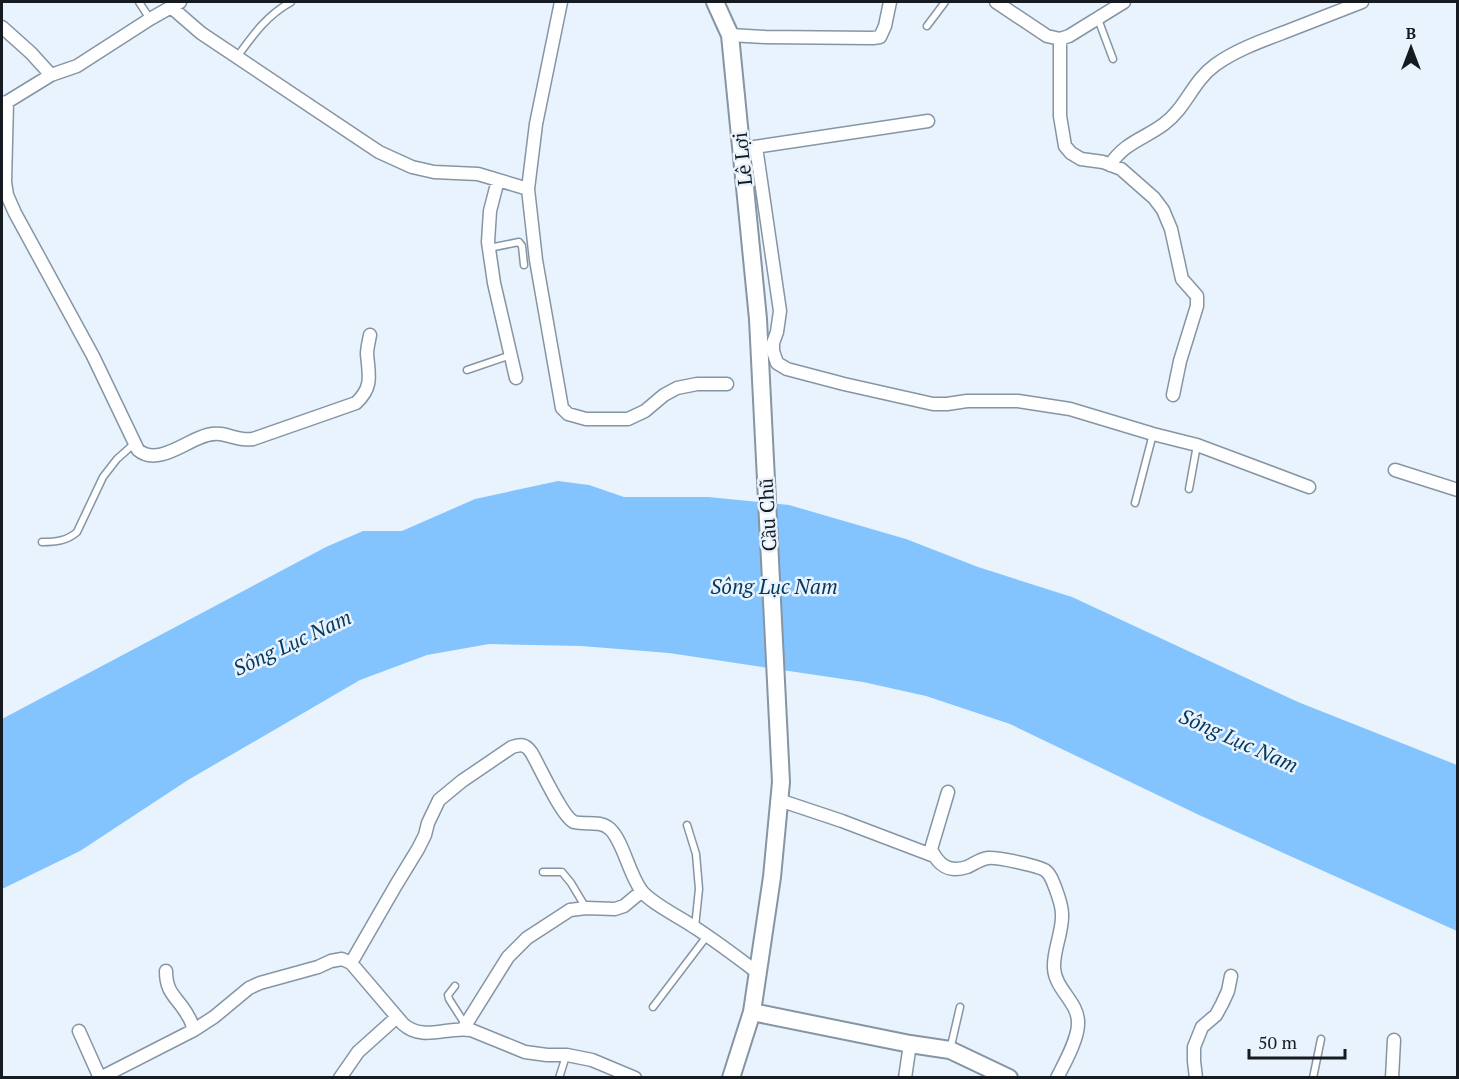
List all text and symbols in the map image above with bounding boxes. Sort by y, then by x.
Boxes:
north arrow [1381,18,1441,78]
text: B [1406,22,1416,44]
street label: Lê Lợi [726,131,758,187]
street label: Cầu Chũ [752,478,782,552]
water label: Sông Lục Nam [710,572,838,600]
water label: Sông Lục Nam [228,602,356,682]
water label: Sông Lục Nam [1175,701,1303,779]
scale bar [1249,1022,1345,1060]
text: 50 m [1258,1030,1298,1054]

